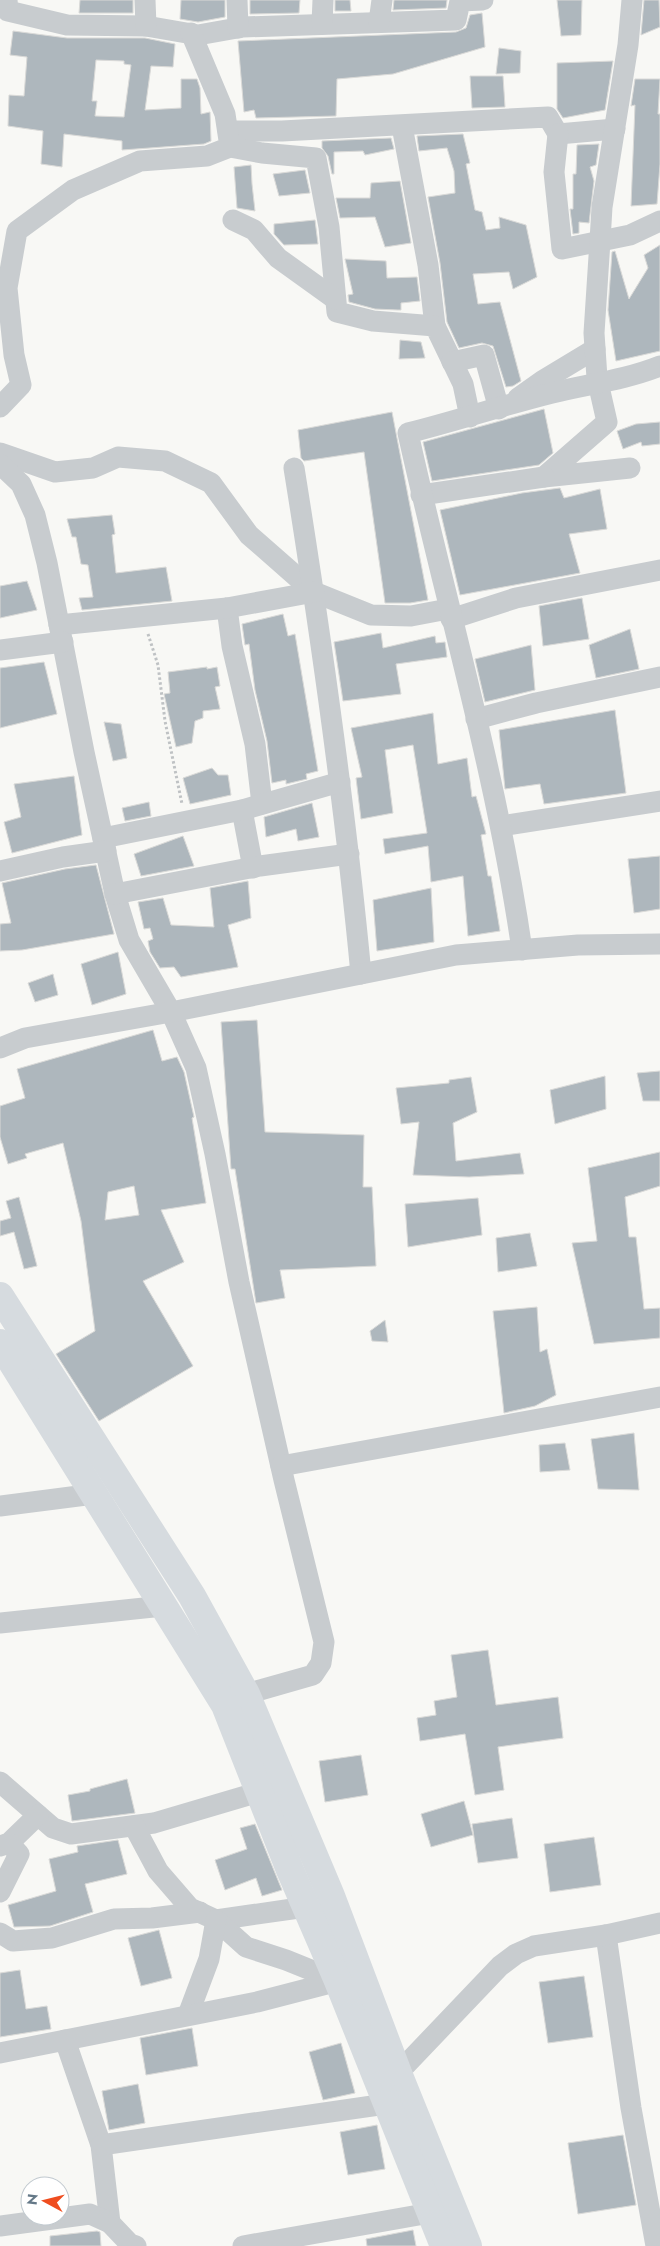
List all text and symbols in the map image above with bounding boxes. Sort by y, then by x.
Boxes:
north arrow [20,2176,70,2226]
text: N [21,2193,43,2206]

